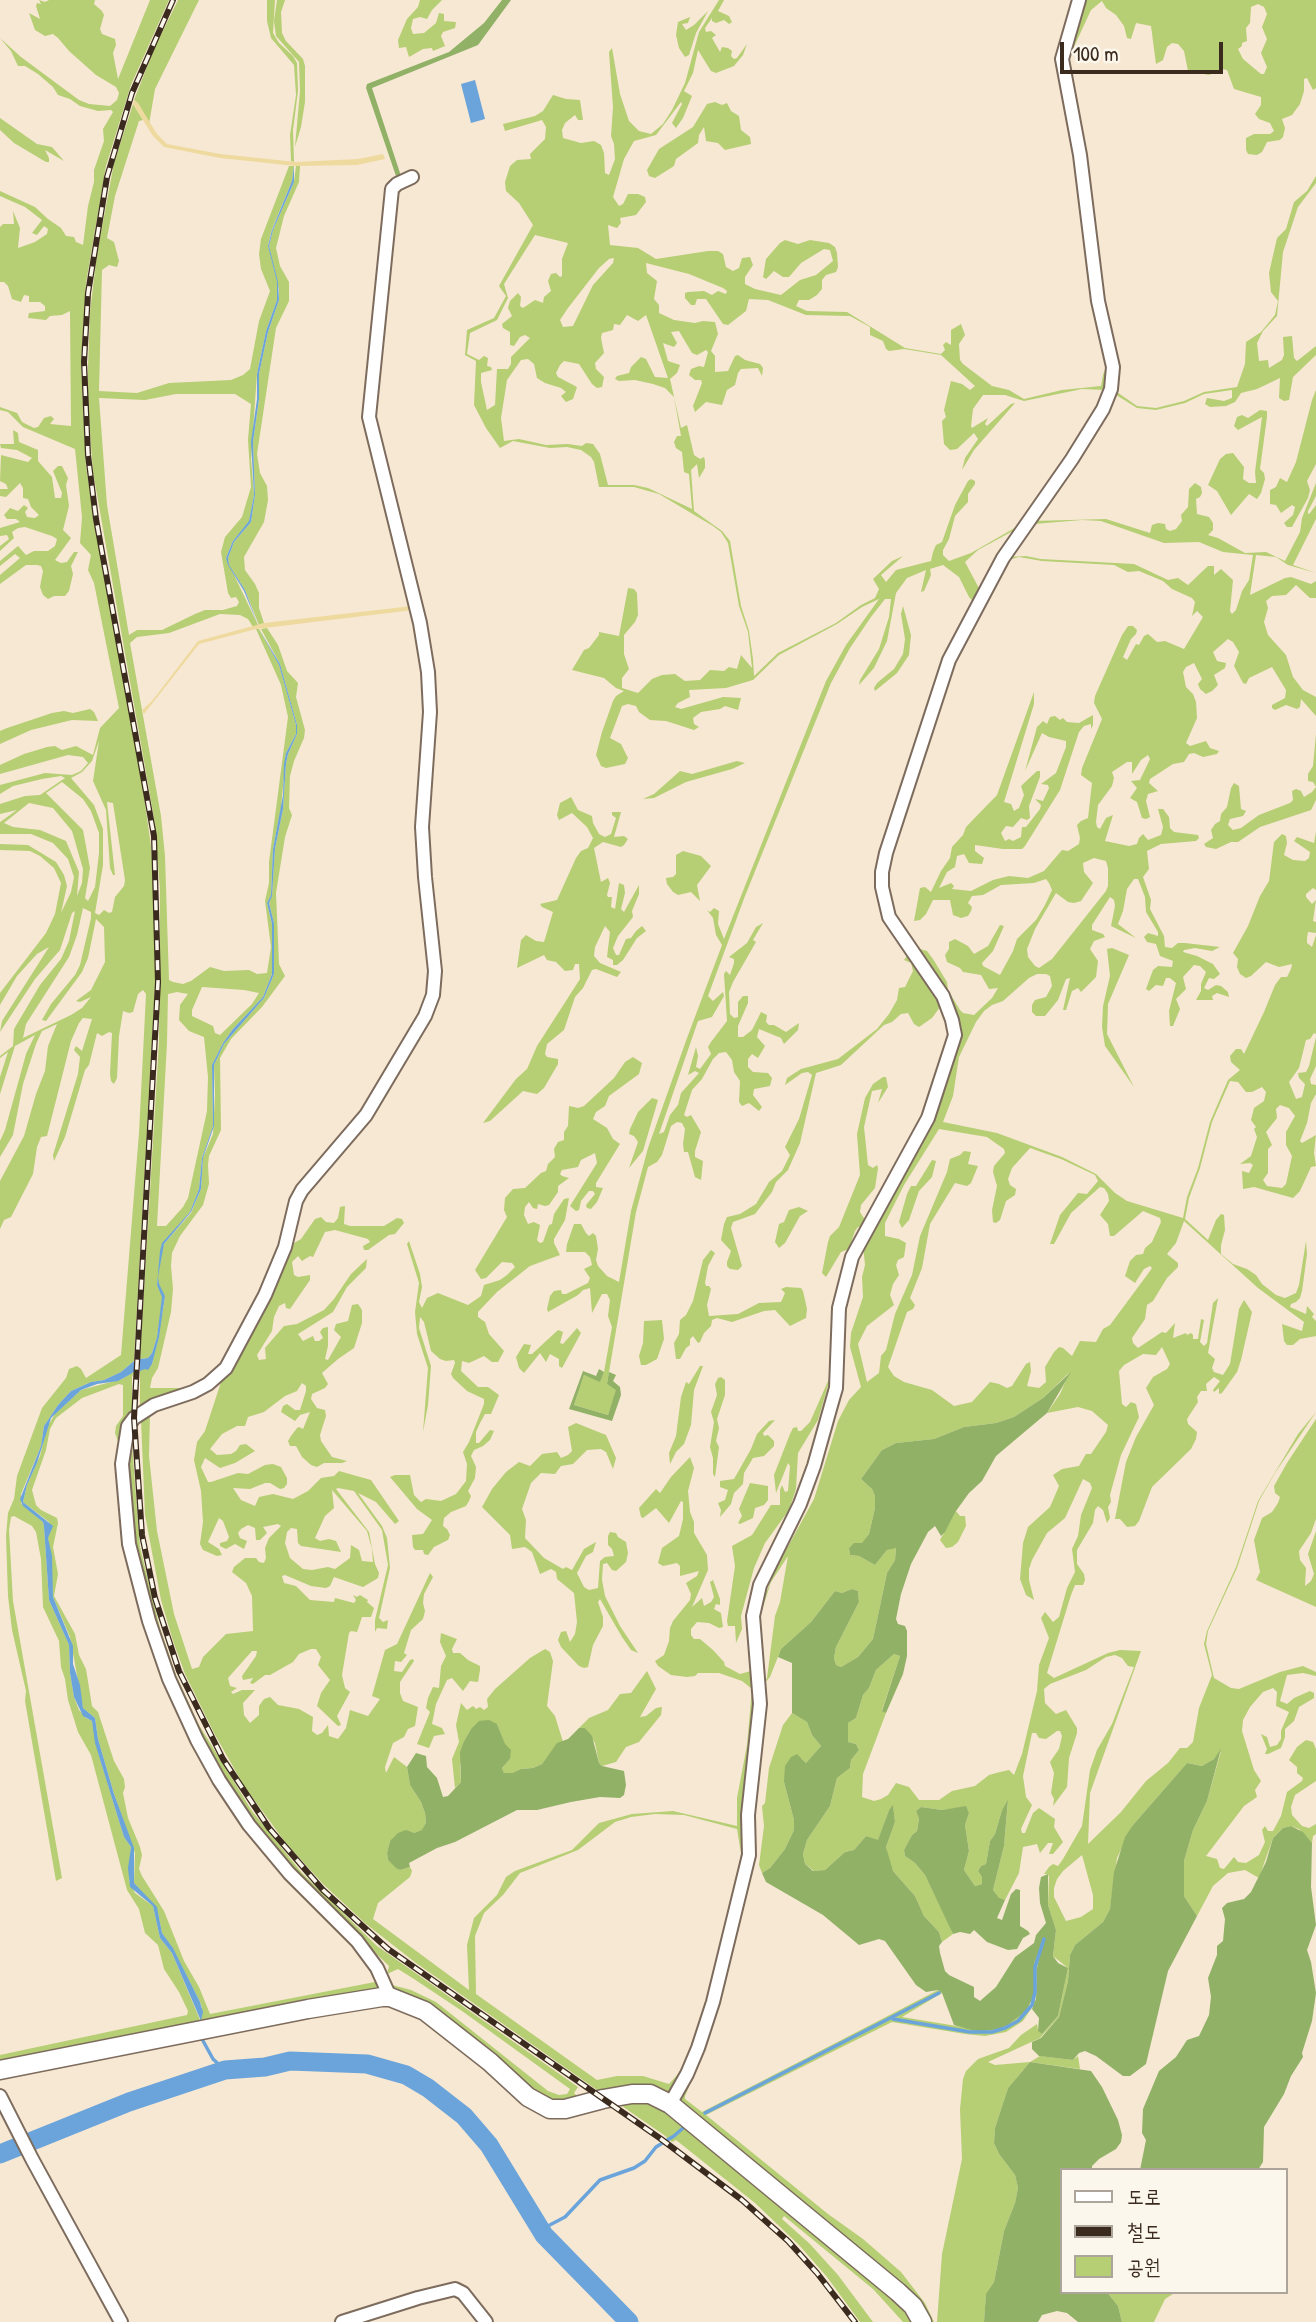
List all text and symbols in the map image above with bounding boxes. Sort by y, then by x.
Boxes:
scale bar [1064,28,1227,72]
text: 100 m [1073,39,1119,68]
legend [1060,2168,1288,2294]
text: 도로 [1127,2182,1161,2211]
text: 철도 [1127,2217,1161,2246]
text: 공원 [1127,2252,1161,2281]

